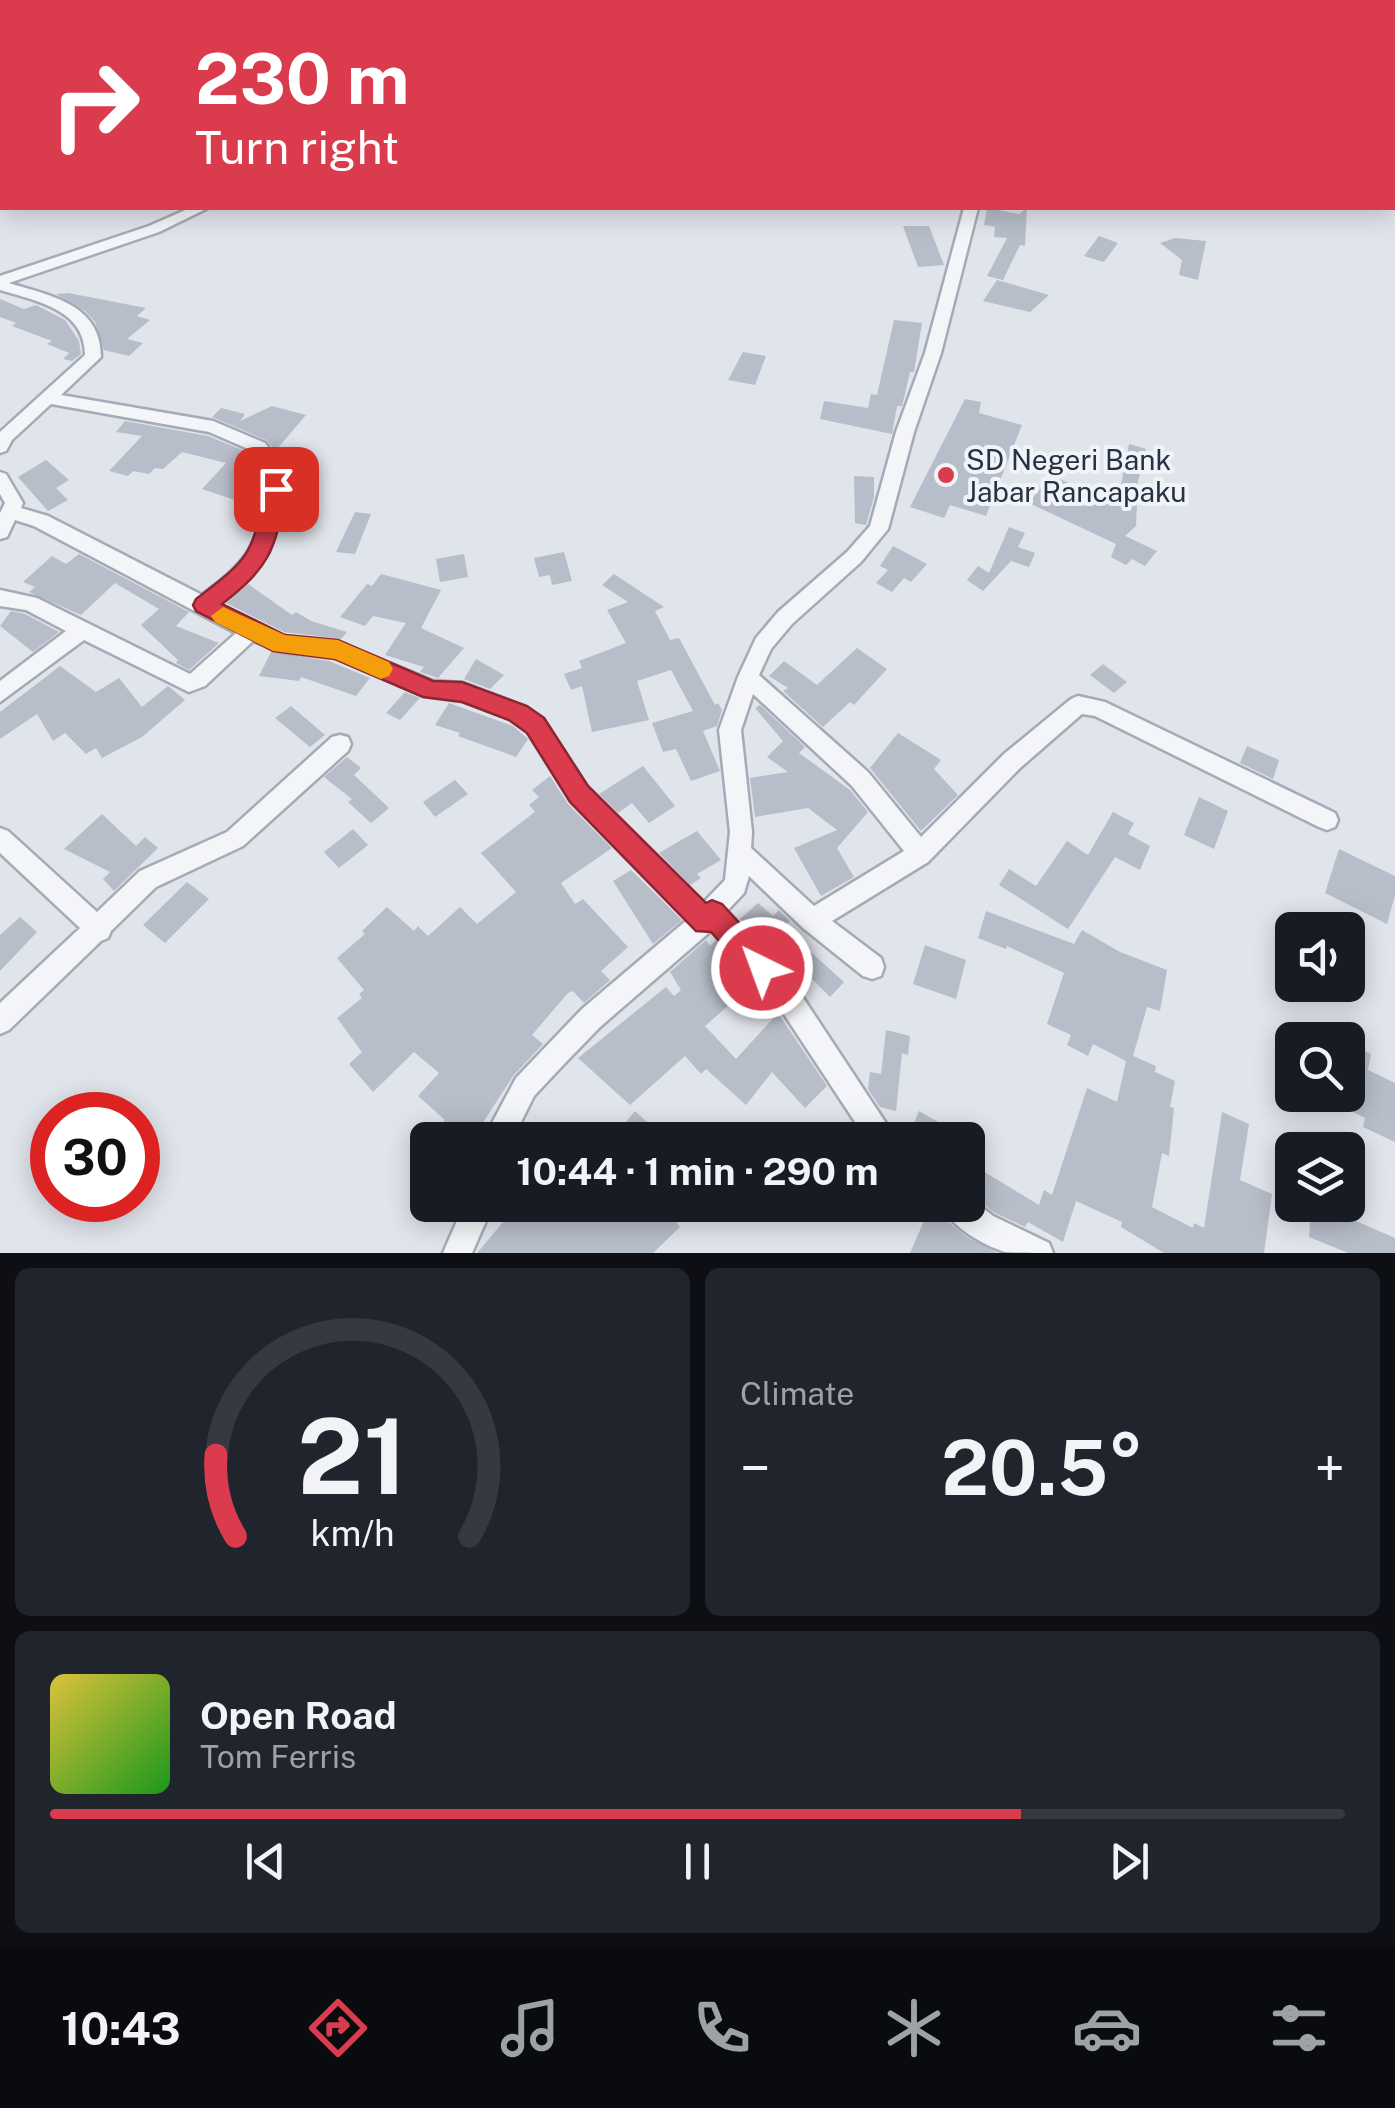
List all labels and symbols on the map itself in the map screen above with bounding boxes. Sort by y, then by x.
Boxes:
place label: SD Negeri Bank Jabar Rancapaku [966,443,1187,508]
pin [234,447,319,532]
marker: SD Negeri Bank Jabar Rancapaku [935,464,957,486]
position arrow [710,916,814,1020]
speed limit sign: 30 [30,1092,160,1222]

